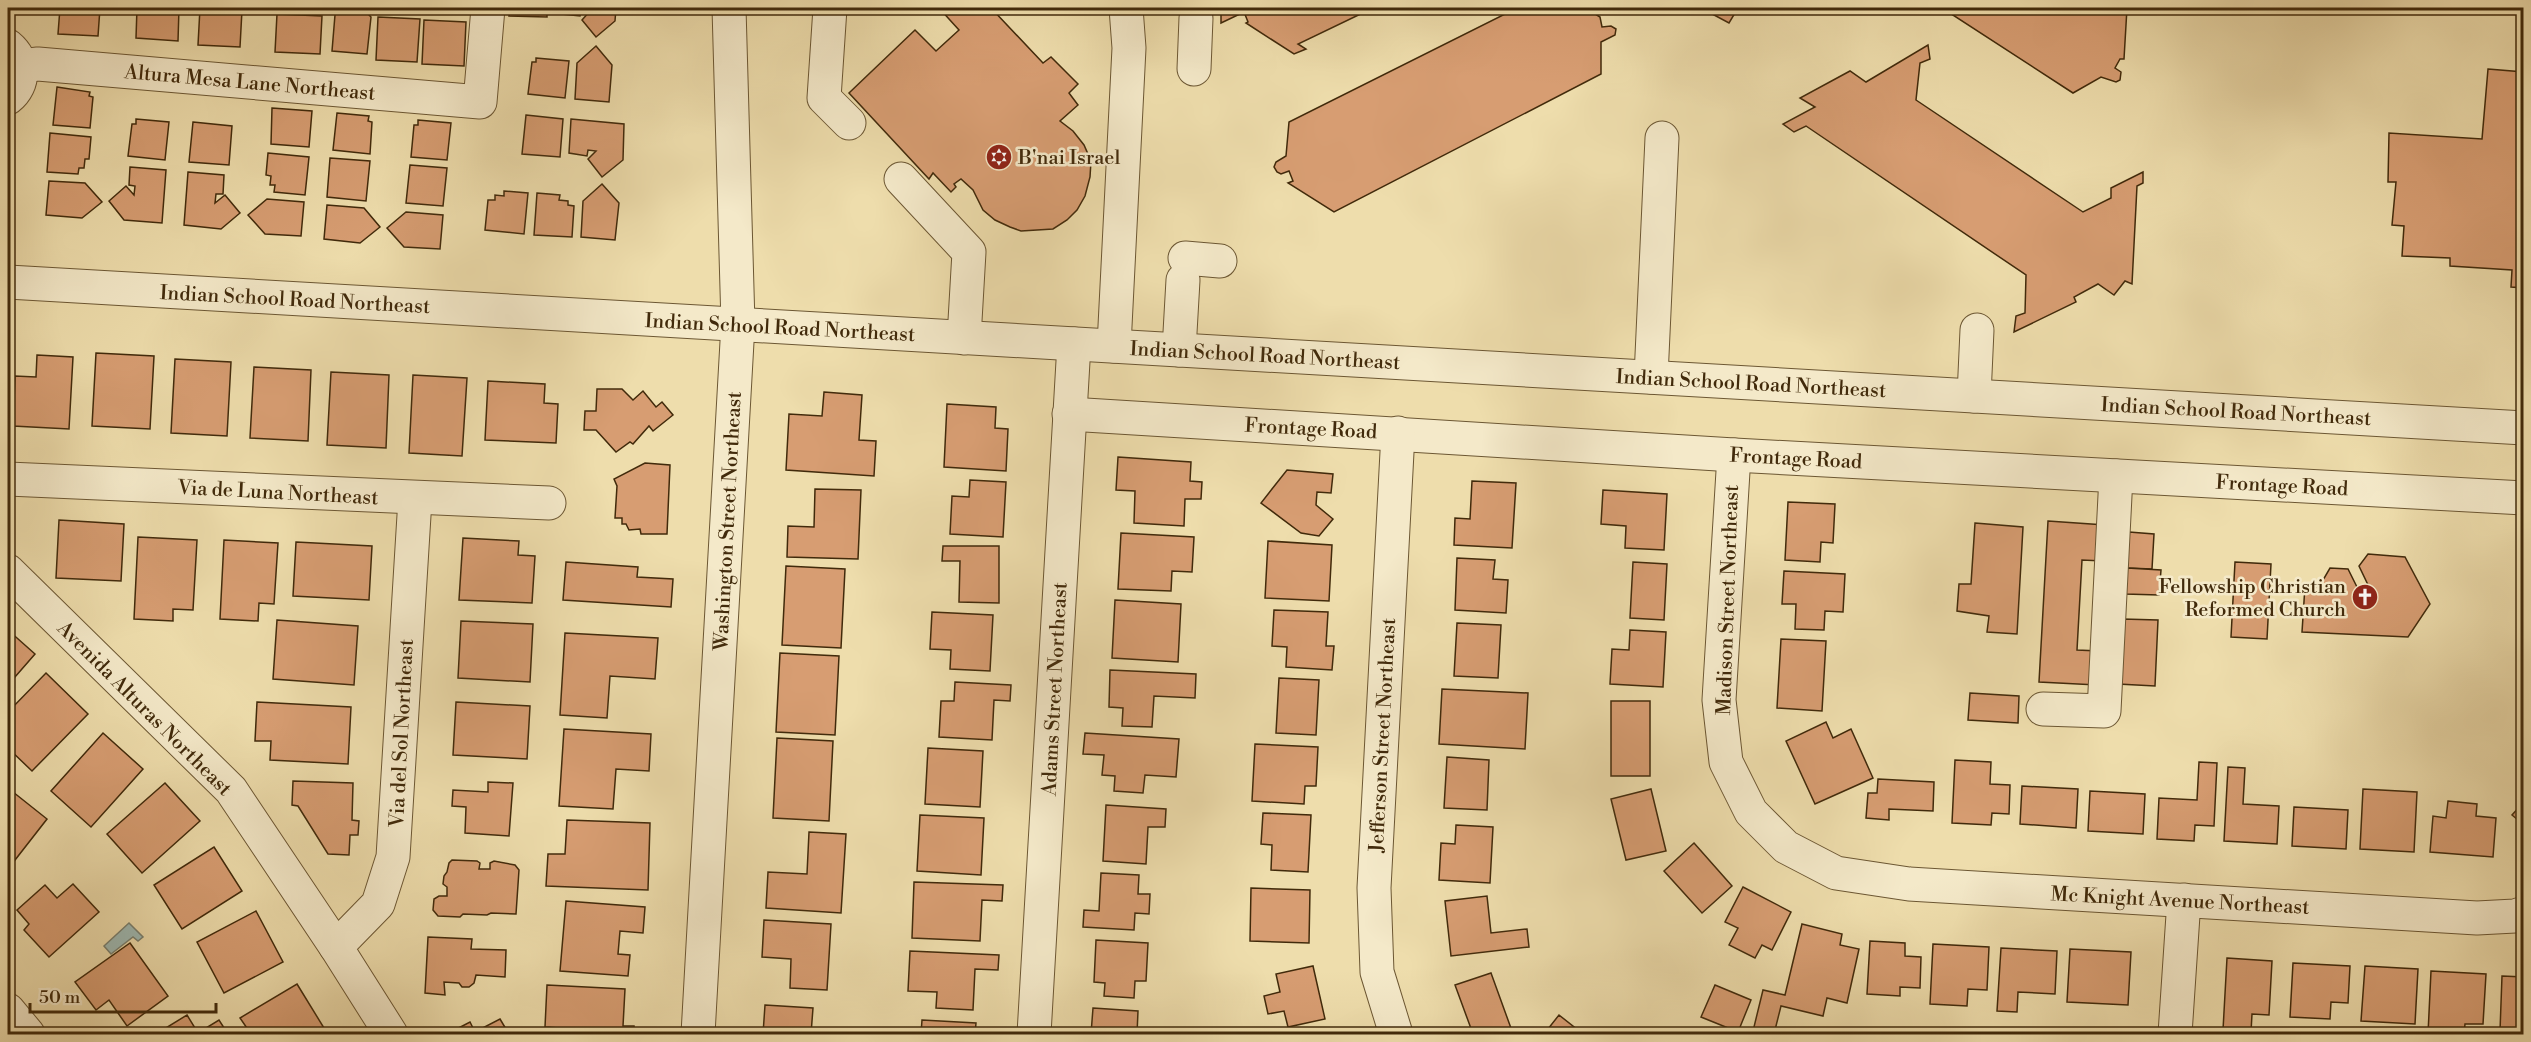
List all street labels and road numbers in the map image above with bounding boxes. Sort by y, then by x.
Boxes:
street label: Altura Mesa Lane Northeast [122,60,376,107]
street label: Indian School Road Northeast [159,281,431,320]
street label: Indian School Road Northeast [644,309,916,348]
street label: Indian School Road Northeast [1129,337,1401,376]
street label: Indian School Road Northeast [1615,365,1887,404]
street label: Washington Street Northeast [709,391,748,652]
street label: Indian School Road Northeast [2100,393,2372,432]
street label: Frontage Road [1244,414,1378,445]
street label: Frontage Road [1729,444,1863,475]
street label: Frontage Road [2215,471,2349,502]
street label: Via de Luna Northeast [176,476,379,511]
street label: Madison Street Northeast [1712,484,1745,716]
street label: Adams Street Northeast [1037,581,1074,798]
street label: Avenida Alturas Northeast [51,616,237,802]
street label: Jefferson Street Northeast [1365,617,1402,854]
street label: Via del Sol Northeast [385,638,420,829]
street label: Mc Knight Avenue Northeast [2050,882,2310,921]

